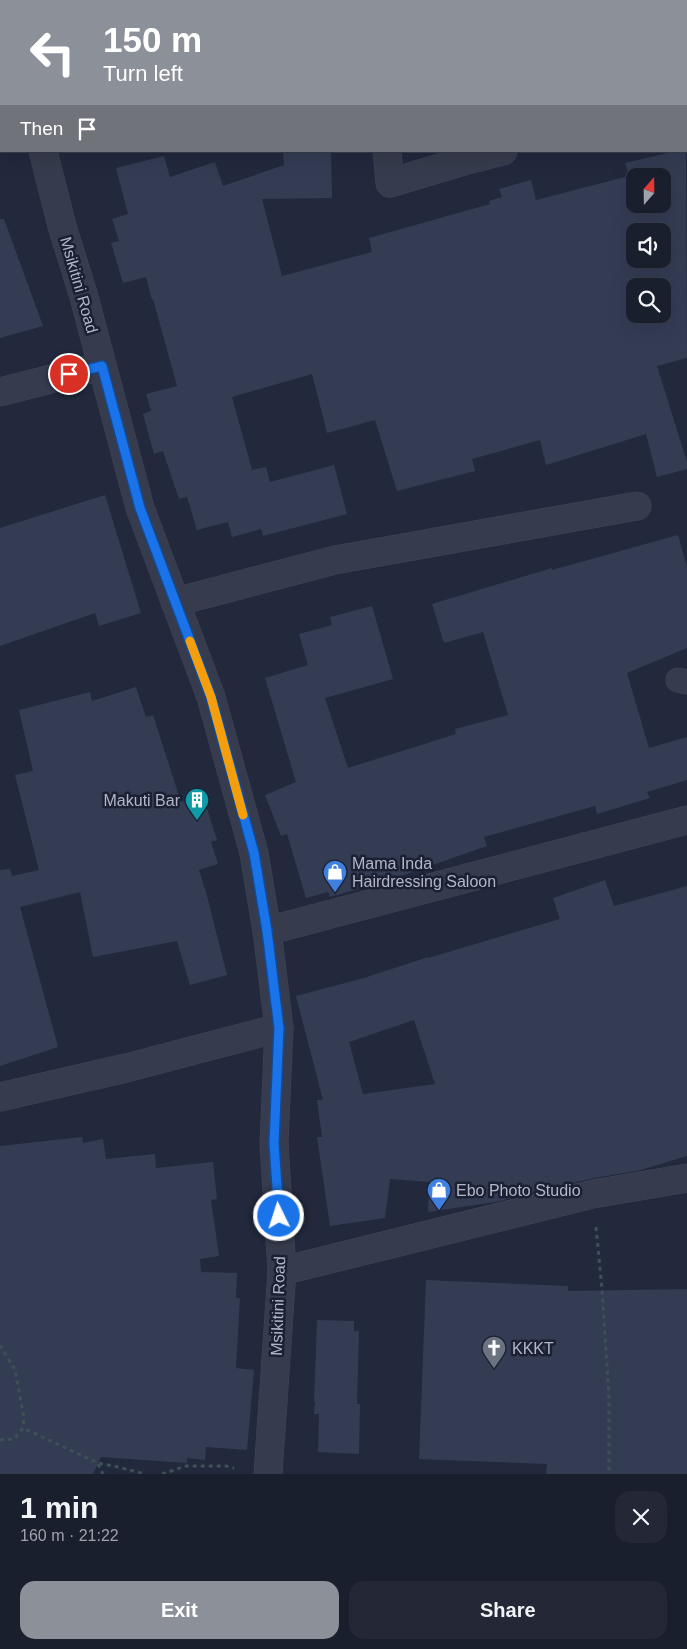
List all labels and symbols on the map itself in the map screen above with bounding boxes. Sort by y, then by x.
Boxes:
north arrow [626,168,671,212]
street label: Msikitini Road [57,235,101,335]
pin [48,353,90,395]
building icon: Makuti Bar [184,787,210,821]
place label: Makuti Bar [104,792,181,809]
place label: Mama Inda Hairdressing Saloon [352,855,496,890]
shop icon: Mama Inda Hairdressing Saloon [322,859,348,893]
shop icon: Ebo Photo Studio [426,1177,452,1211]
place label: Ebo Photo Studio [456,1182,581,1199]
position arrow [252,1189,304,1241]
street label: Msikitini Road [268,1256,288,1356]
church icon: KKKT [481,1335,507,1369]
place label: KKKT [512,1340,554,1357]

